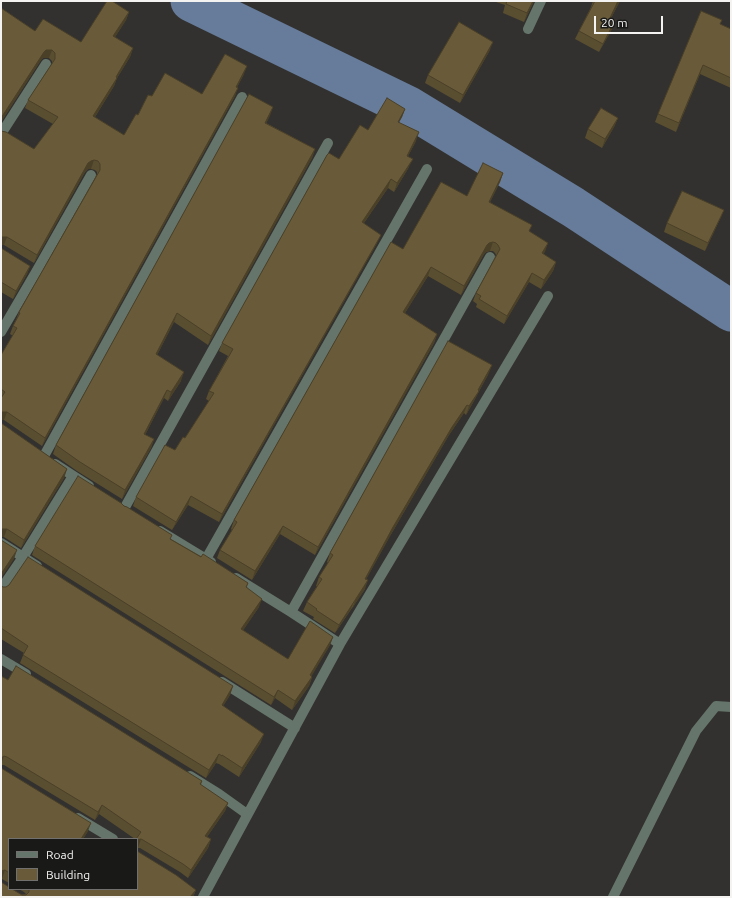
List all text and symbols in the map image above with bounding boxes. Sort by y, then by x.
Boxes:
scale bar [596,8,665,34]
text: 20 m [601,16,628,29]
legend [8,838,138,890]
text: Road [46,848,74,861]
text: Building [46,868,90,881]

